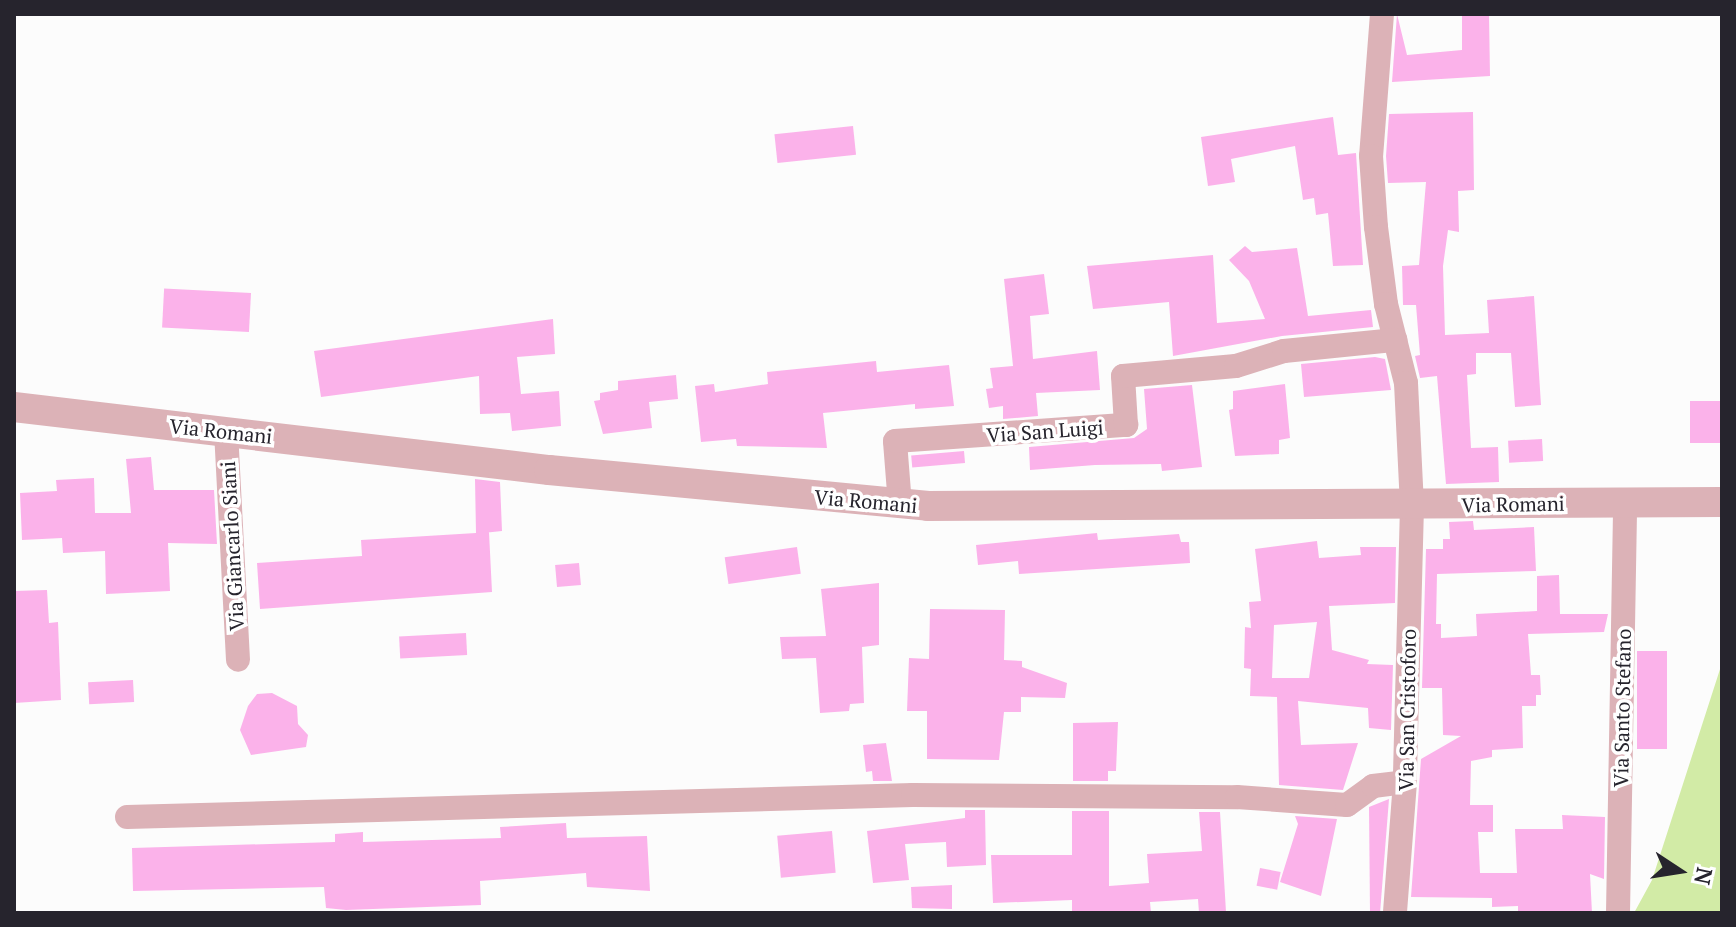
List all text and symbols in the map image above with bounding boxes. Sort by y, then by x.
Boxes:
street label: Via Romani [168,414,274,448]
street label: Via San Luigi [986,415,1104,447]
street label: Via Giancarlo Siani [216,460,248,632]
street label: Via Romani [813,485,919,517]
street label: Via Romani [1461,491,1565,517]
street label: Via Santo Stefano [1609,628,1635,788]
street label: Via San Cristoforo [1394,629,1420,791]
north arrow [1640,831,1720,911]
text: N [1688,865,1720,887]

